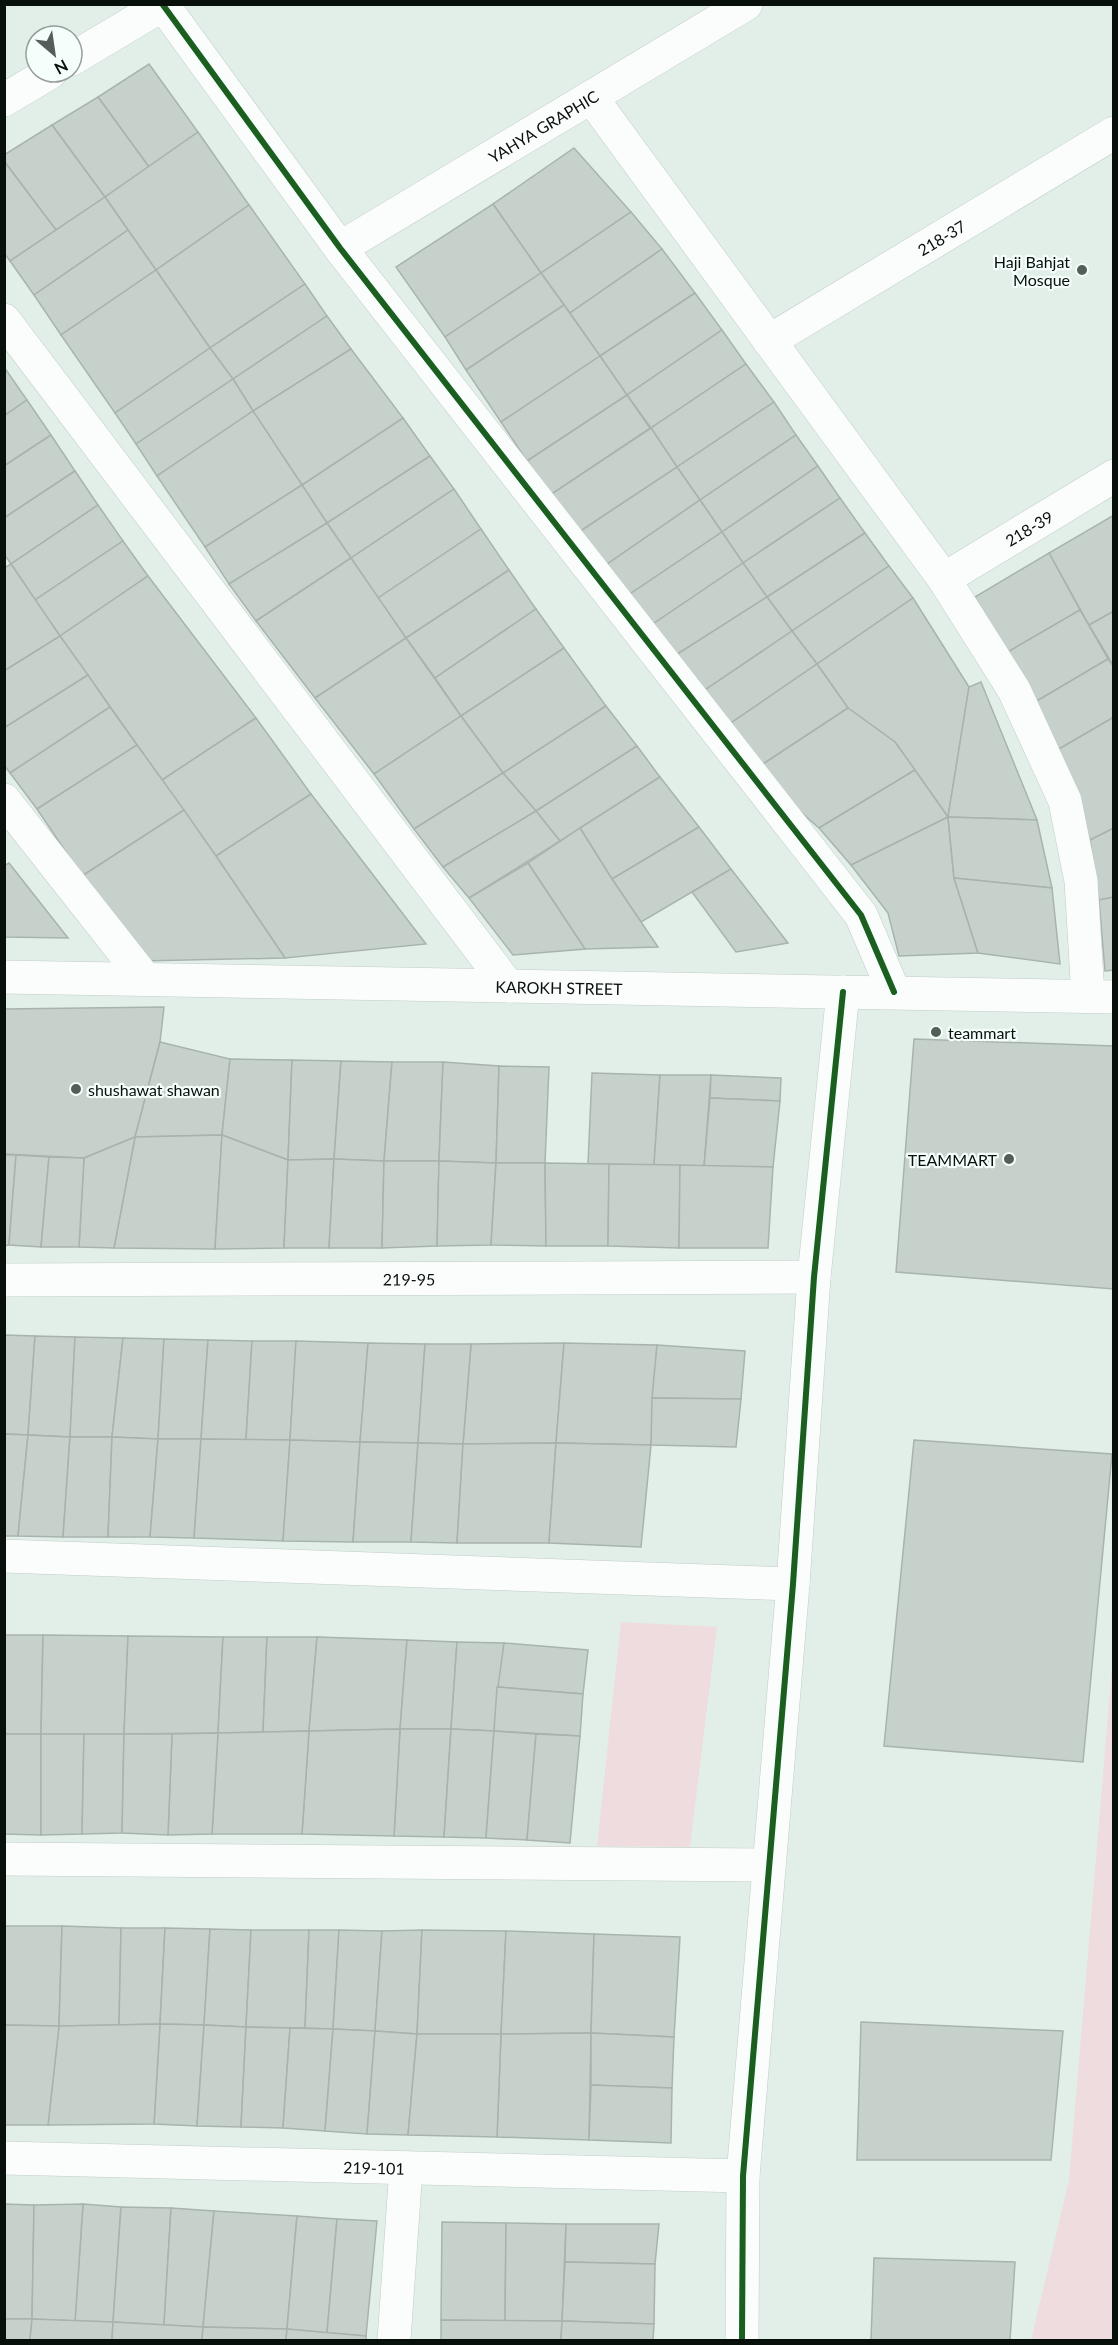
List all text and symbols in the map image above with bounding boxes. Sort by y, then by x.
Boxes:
north arrow [24,24,84,84]
text: N [52,56,72,79]
street label: YAHYA GRAPHIC [485,85,602,166]
street label: 218-37 [914,216,968,259]
place label: Haji Bahjat Mosque [994,252,1070,289]
marker: Haji Bahjat Mosque [1075,263,1089,277]
street label: 218-39 [1001,506,1056,549]
street label: KAROKH STREET [495,976,623,998]
place label: teammart [948,1023,1016,1042]
marker: teammart [929,1025,943,1039]
place label: shushawat shawan [88,1080,220,1099]
marker: shushawat shawan [69,1082,83,1096]
place label: TEAMMART [908,1150,998,1169]
marker: TEAMMART [1002,1152,1016,1166]
street label: 219-95 [383,1269,435,1288]
street label: 219-101 [343,2157,405,2177]

